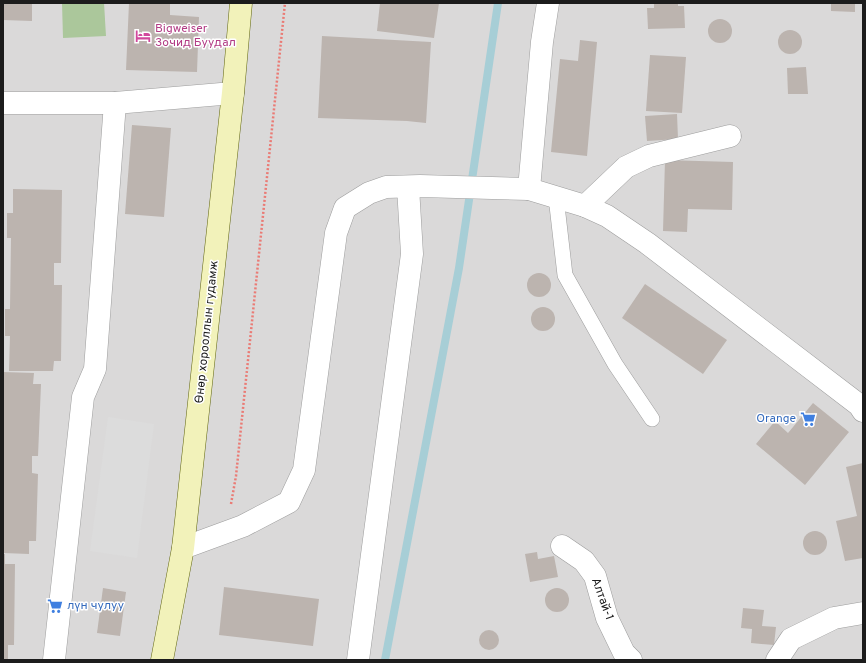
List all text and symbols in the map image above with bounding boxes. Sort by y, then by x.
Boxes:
place label: Bigweiser 3очид Буудал [155,21,236,51]
hotel icon: Bigweiser 3очид Буудал [134,27,152,45]
street label: Өнөр хорооллын гудамж [192,260,222,404]
supermarket icon: Orange [799,410,817,428]
place label: Orange [756,411,796,427]
street label: Алтай-1 [587,576,617,622]
supermarket icon: лүн чулуу [46,597,64,615]
place label: лүн чулуу [67,598,124,614]

